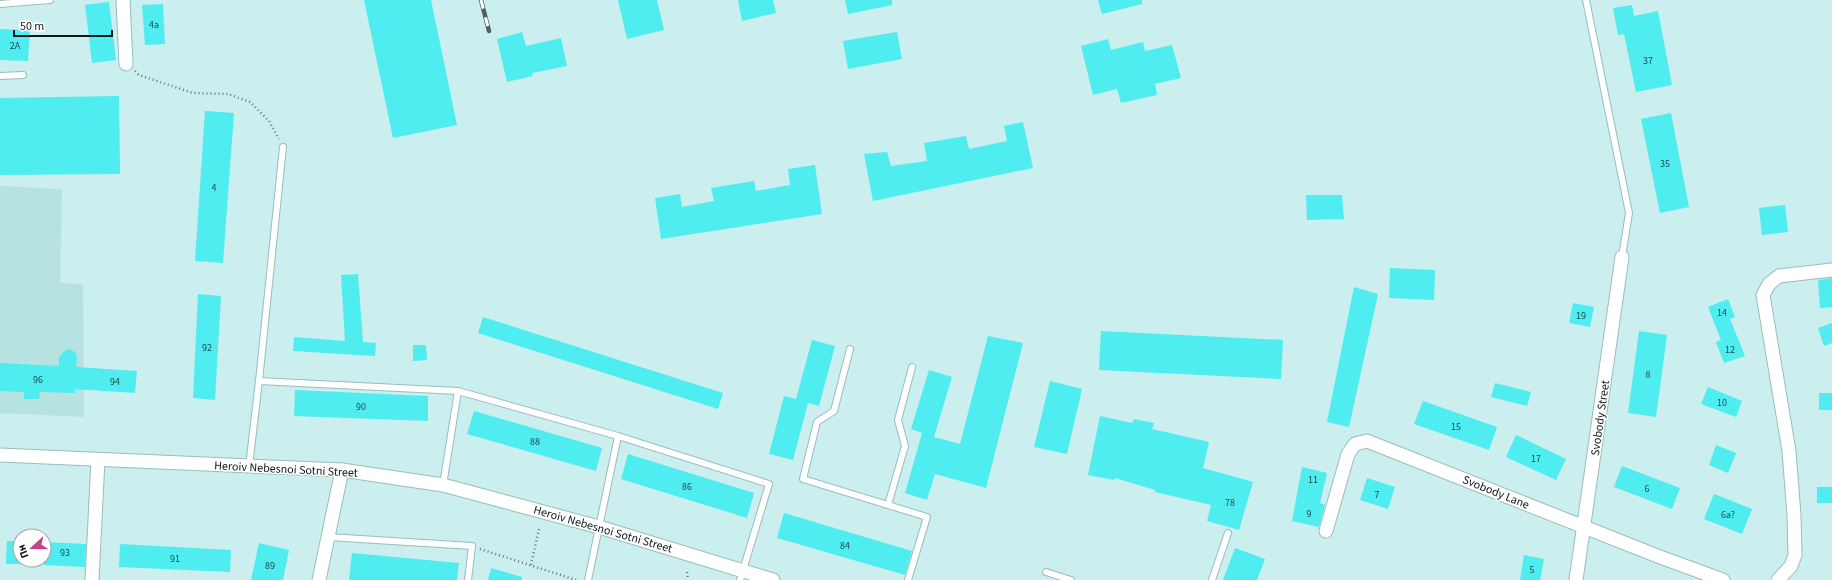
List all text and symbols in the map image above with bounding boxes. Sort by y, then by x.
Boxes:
scale bar [14,12,112,38]
text: 50 m [20,18,44,35]
house number: 4а [149,18,159,32]
house number: 2А [10,39,21,53]
house number: 37 [1643,54,1653,68]
house number: 35 [1660,157,1670,171]
house number: 4 [212,181,217,195]
house number: 14 [1717,306,1727,320]
house number: 19 [1576,309,1586,323]
house number: 92 [202,341,212,355]
house number: 12 [1725,343,1735,357]
house number: 8 [1646,368,1651,382]
house number: 96 [33,373,43,387]
house number: 94 [110,375,120,389]
street label: Svobody Street [1587,379,1614,457]
house number: 10 [1717,396,1727,410]
house number: 90 [356,400,366,414]
house number: 15 [1451,420,1461,434]
house number: 88 [530,435,540,449]
house number: 17 [1531,452,1541,466]
street label: Heroiv Nebesnoi Sotni Street [214,457,358,482]
street label: Svobody Lane [1460,471,1532,514]
house number: 11 [1308,473,1318,487]
house number: 86 [682,480,692,494]
house number: 6 [1645,482,1650,496]
house number: 7 [1375,488,1380,502]
house number: 78 [1225,496,1235,510]
street label: Heroiv Nebesnoi Sotni Street [531,501,674,557]
house number: 9 [1307,507,1312,521]
house number: 6a? [1721,508,1735,522]
north arrow [12,528,52,568]
house number: 84 [840,539,850,553]
text: Пн [14,542,33,560]
house number: 93 [60,546,70,560]
house number: 91 [170,552,180,566]
house number: 89 [265,559,275,573]
house number: 5 [1530,563,1535,577]

